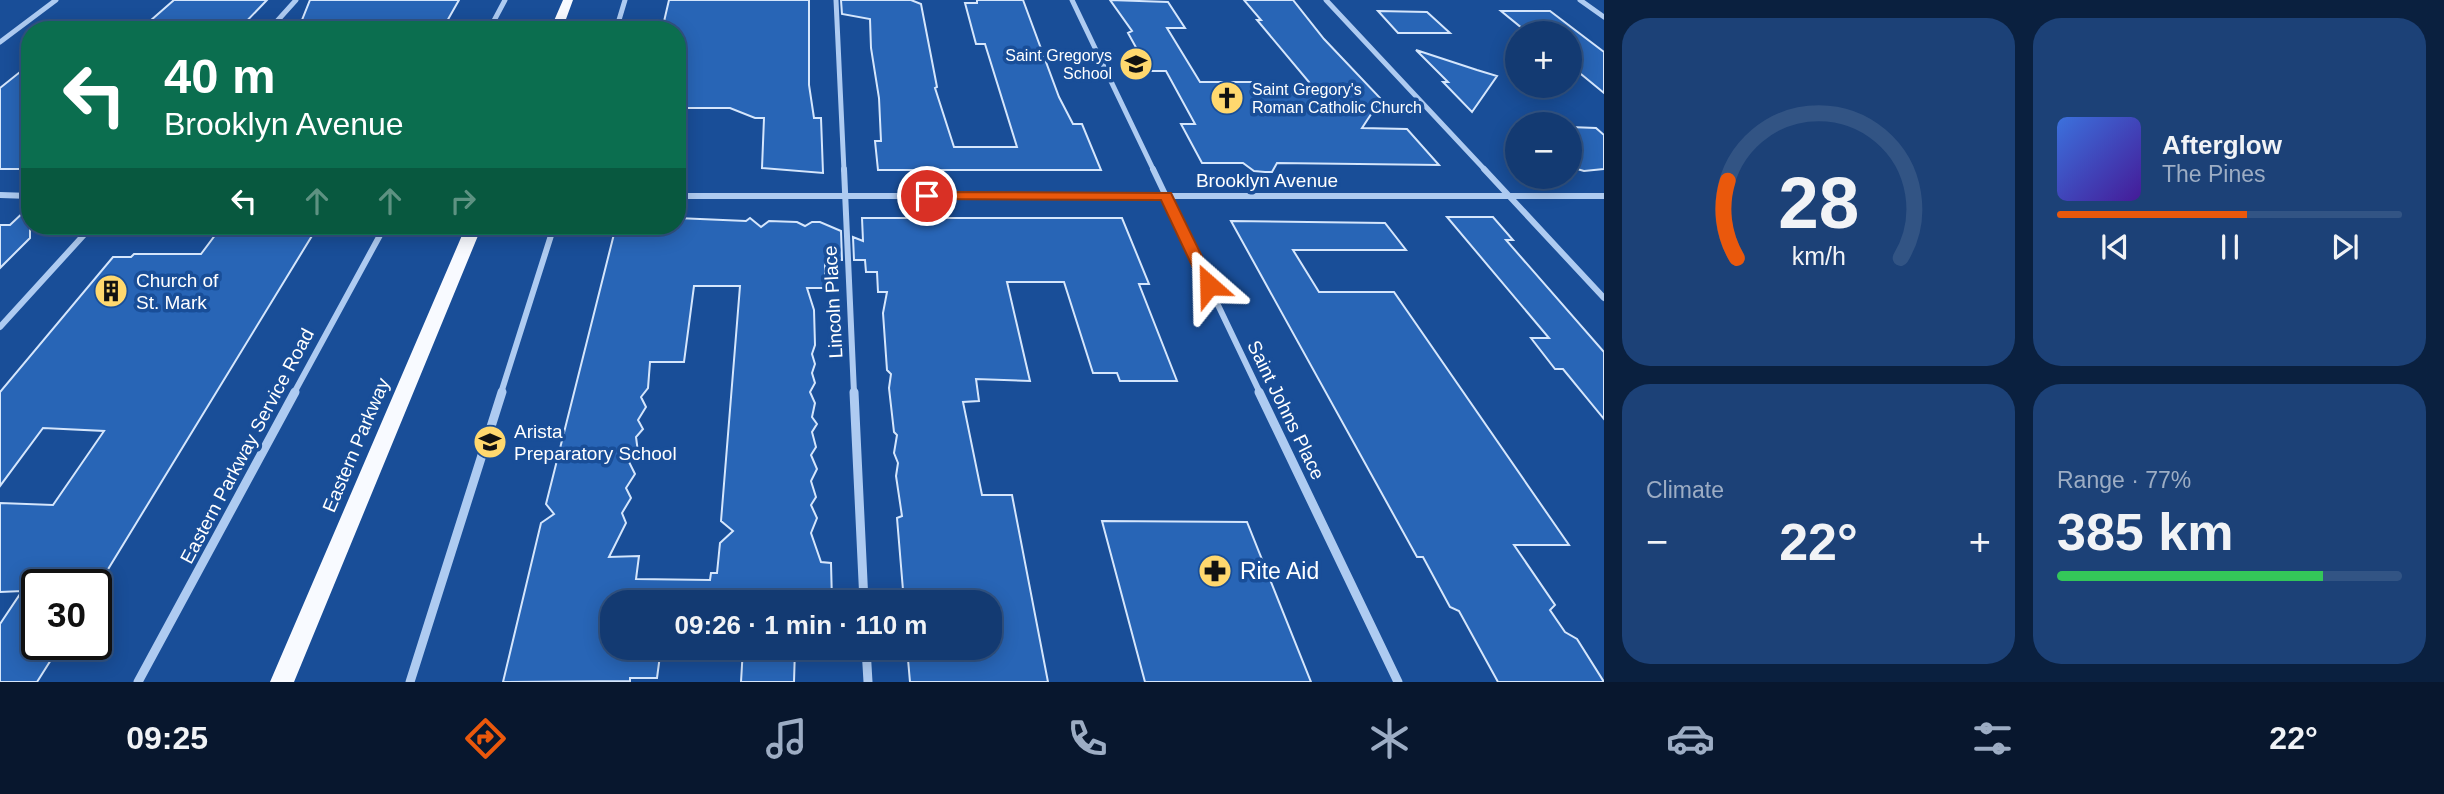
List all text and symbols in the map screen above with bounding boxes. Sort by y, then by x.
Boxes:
map controls [1505,21,1582,189]
button: + [1505,21,1582,98]
school or university icon: Saint Gregorys School [1117,45,1155,83]
place label: Saint Gregorys School [1005,47,1112,82]
icon: left [49,49,140,140]
text: 40 m [164,49,276,103]
church icon: Saint Gregory's Roman Catholic Church [1208,79,1246,117]
place label: Saint Gregory's Roman Catholic Church [1252,81,1422,116]
text: Brooklyn Avenue [164,106,404,142]
button: − [1505,112,1582,189]
text: Afterglow [2162,130,2282,160]
text: The Pines [2162,161,2266,187]
text: 28 [1778,162,1859,243]
pin [897,166,957,226]
street label: Brooklyn Avenue [1196,170,1338,191]
icon: arrive [908,177,946,215]
icon: left [225,182,263,220]
icon: ahead [298,182,336,220]
icon: ahead [371,182,409,220]
icon: right [444,182,482,220]
icon: previous [2096,228,2134,266]
icon: pause [2211,228,2249,266]
icon: next [2326,228,2364,266]
text: km/h [1791,242,1846,270]
street label: Lincoln Place [820,245,846,359]
position arrow [1172,248,1246,322]
place label: Church of St. Mark [136,270,219,313]
building icon: Church of St. Mark [92,272,130,310]
street label: Eastern Parkway Service Road [176,325,318,567]
street label: Saint Johns Place [1243,337,1329,483]
street label: Eastern Parkway [318,374,394,515]
place label: Arista Preparatory School [514,421,677,464]
school or university icon: Arista Preparatory School [471,423,509,461]
text: Range · 77% [2057,467,2191,493]
text: Climate [1646,477,1724,503]
text: 385 km [2057,503,2233,561]
text: 22° [1779,513,1858,571]
text: − [1646,521,1668,563]
text: + [1969,521,1991,563]
pharmacy icon: Rite Aid [1196,552,1234,590]
place label: Rite Aid [1240,558,1319,584]
speed limit sign: 30 [21,569,112,660]
text: 09:26 · 1 min · 110 m [675,610,927,640]
icon: directions [461,714,510,763]
icon: music [762,714,811,763]
icon: phone [1063,714,1112,763]
icon: climate [1365,714,1414,763]
icon: car [1666,714,1715,763]
icon: filters [1968,714,2017,763]
text: 09:25 [126,720,208,756]
text: 22° [2269,720,2318,756]

